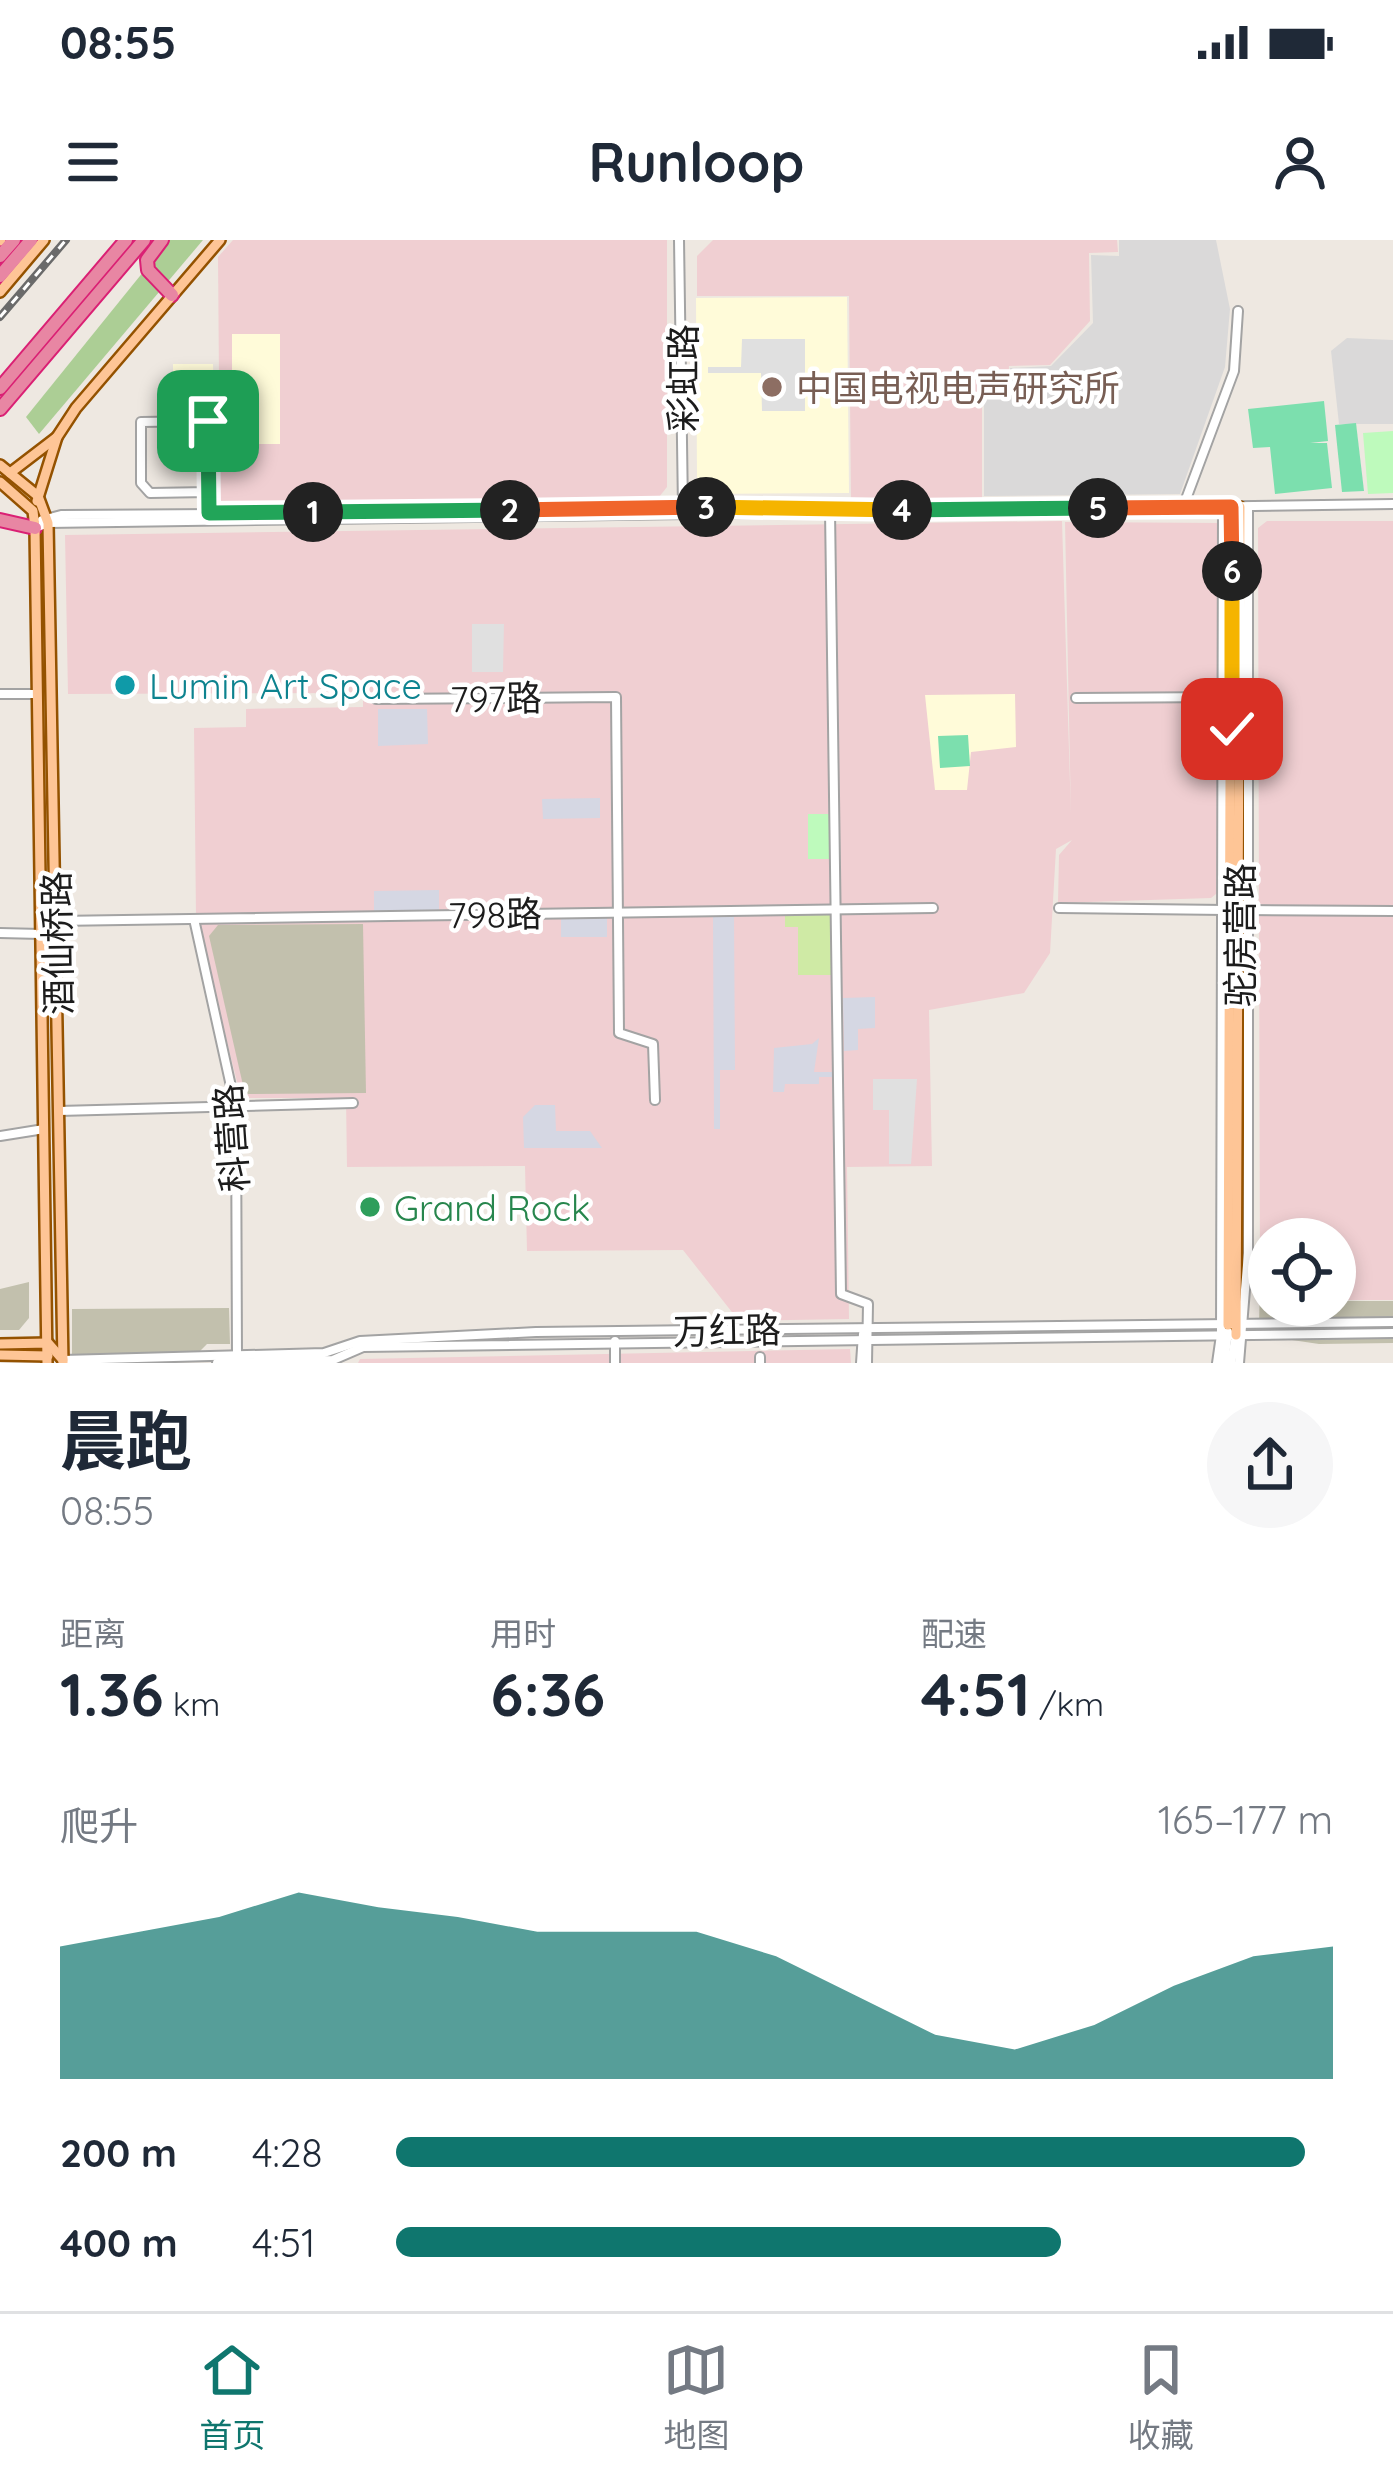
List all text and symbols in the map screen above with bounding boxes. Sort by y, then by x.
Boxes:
text: 08:55 [60,14,176,70]
text: Runloop [589,128,804,196]
icon: menu [60,129,126,195]
icon: person [1267,129,1333,195]
street label: 彩虹路 [660,324,705,432]
place label: 中国电视电声研究所 [796,365,1120,410]
pin [157,370,259,472]
marker: 中国电视电声研究所 [759,374,785,400]
icon: arrive [175,388,241,454]
pin: 3 [676,477,736,537]
pin: 5 [1068,478,1128,538]
pin: 2 [480,480,540,540]
pin: 4 [872,480,932,540]
pin: 1 [283,482,343,542]
text: 3 [697,486,715,527]
text: 5 [1088,487,1108,528]
text: 2 [501,489,519,530]
text: 4 [892,489,912,530]
text: 1 [307,491,319,532]
pin: 6 [1202,541,1262,601]
text: 6 [1223,550,1241,591]
place label: Lumin Art Space [149,663,422,708]
marker: Lumin Art Space [112,672,138,698]
street label: 797路 [450,675,542,721]
pin [1181,678,1283,780]
icon: check [1199,696,1265,762]
street label: 驼房营路 [1217,863,1262,1007]
street label: 酒仙桥路 [33,871,81,1015]
street label: 798路 [448,891,542,937]
street label: 科营路 [205,1083,257,1193]
place label: Grand Rock [394,1185,590,1230]
marker: Grand Rock [357,1194,383,1220]
map controls [1248,1218,1356,1326]
button: locate [1248,1218,1356,1326]
street label: 万红路 [673,1307,781,1353]
text: 晨跑 [60,1399,192,1482]
button: share [1207,1402,1333,1528]
text: 08:55 [60,1486,154,1535]
text: 距离 [60,1613,126,1654]
text: 用时 [490,1613,556,1654]
text: 配速 [921,1613,987,1654]
text: 1.36 [60,1656,164,1731]
text: 6:36 [490,1656,605,1731]
text: 4:51 [921,1656,1030,1731]
text: km [164,1683,220,1724]
text: /km [1030,1683,1104,1724]
text: 165–177 m [1158,1795,1333,1844]
text: 爬升 [60,1801,138,1850]
text: 200 m [60,2128,177,2177]
text: 4:28 [252,2128,323,2177]
text: 400 m [60,2218,178,2267]
text: 4:51 [252,2218,316,2267]
tab: 首页 [199,2337,265,2457]
tab: 地图 [663,2337,729,2457]
tab: 收藏 [1128,2337,1194,2457]

